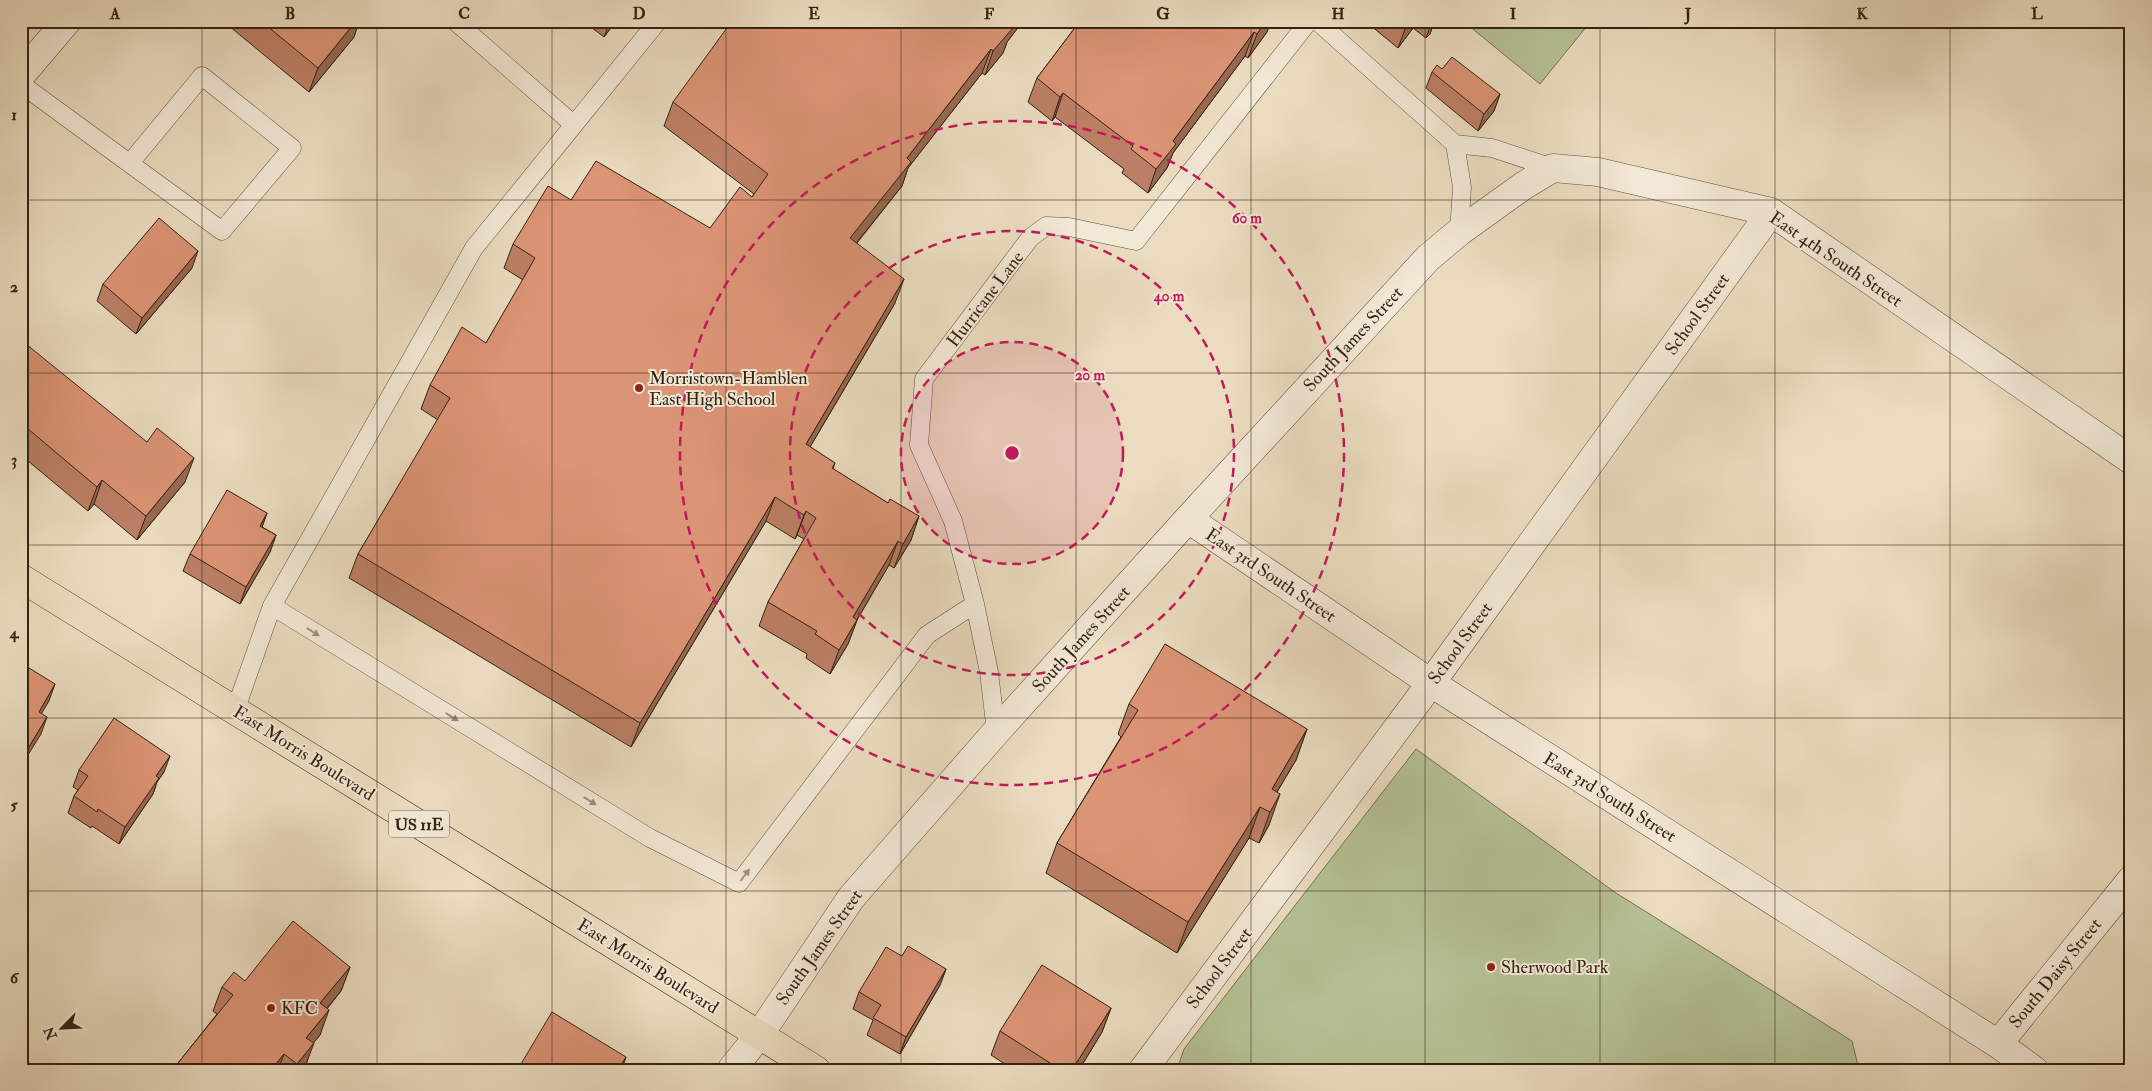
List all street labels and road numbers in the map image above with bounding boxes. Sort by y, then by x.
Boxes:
street label: East 4th South Street [1765,206,1907,312]
street label: Hurricane Lane [942,246,1029,352]
street label: School Street [1660,269,1735,360]
street label: South James Street [1299,282,1408,397]
street label: East 3rd South Street [1201,523,1341,628]
street label: South James Street [1027,581,1136,698]
street label: School Street [1423,598,1498,689]
street label: East Morris Boulevard [229,701,379,806]
street label: East 3rd South Street [1539,747,1681,848]
road number: US 11E [389,811,449,838]
street label: South James Street [771,885,868,1010]
street label: South Daisy Street [2004,913,2107,1033]
street label: East Morris Boulevard [573,914,723,1019]
street label: School Street [1181,923,1257,1013]

